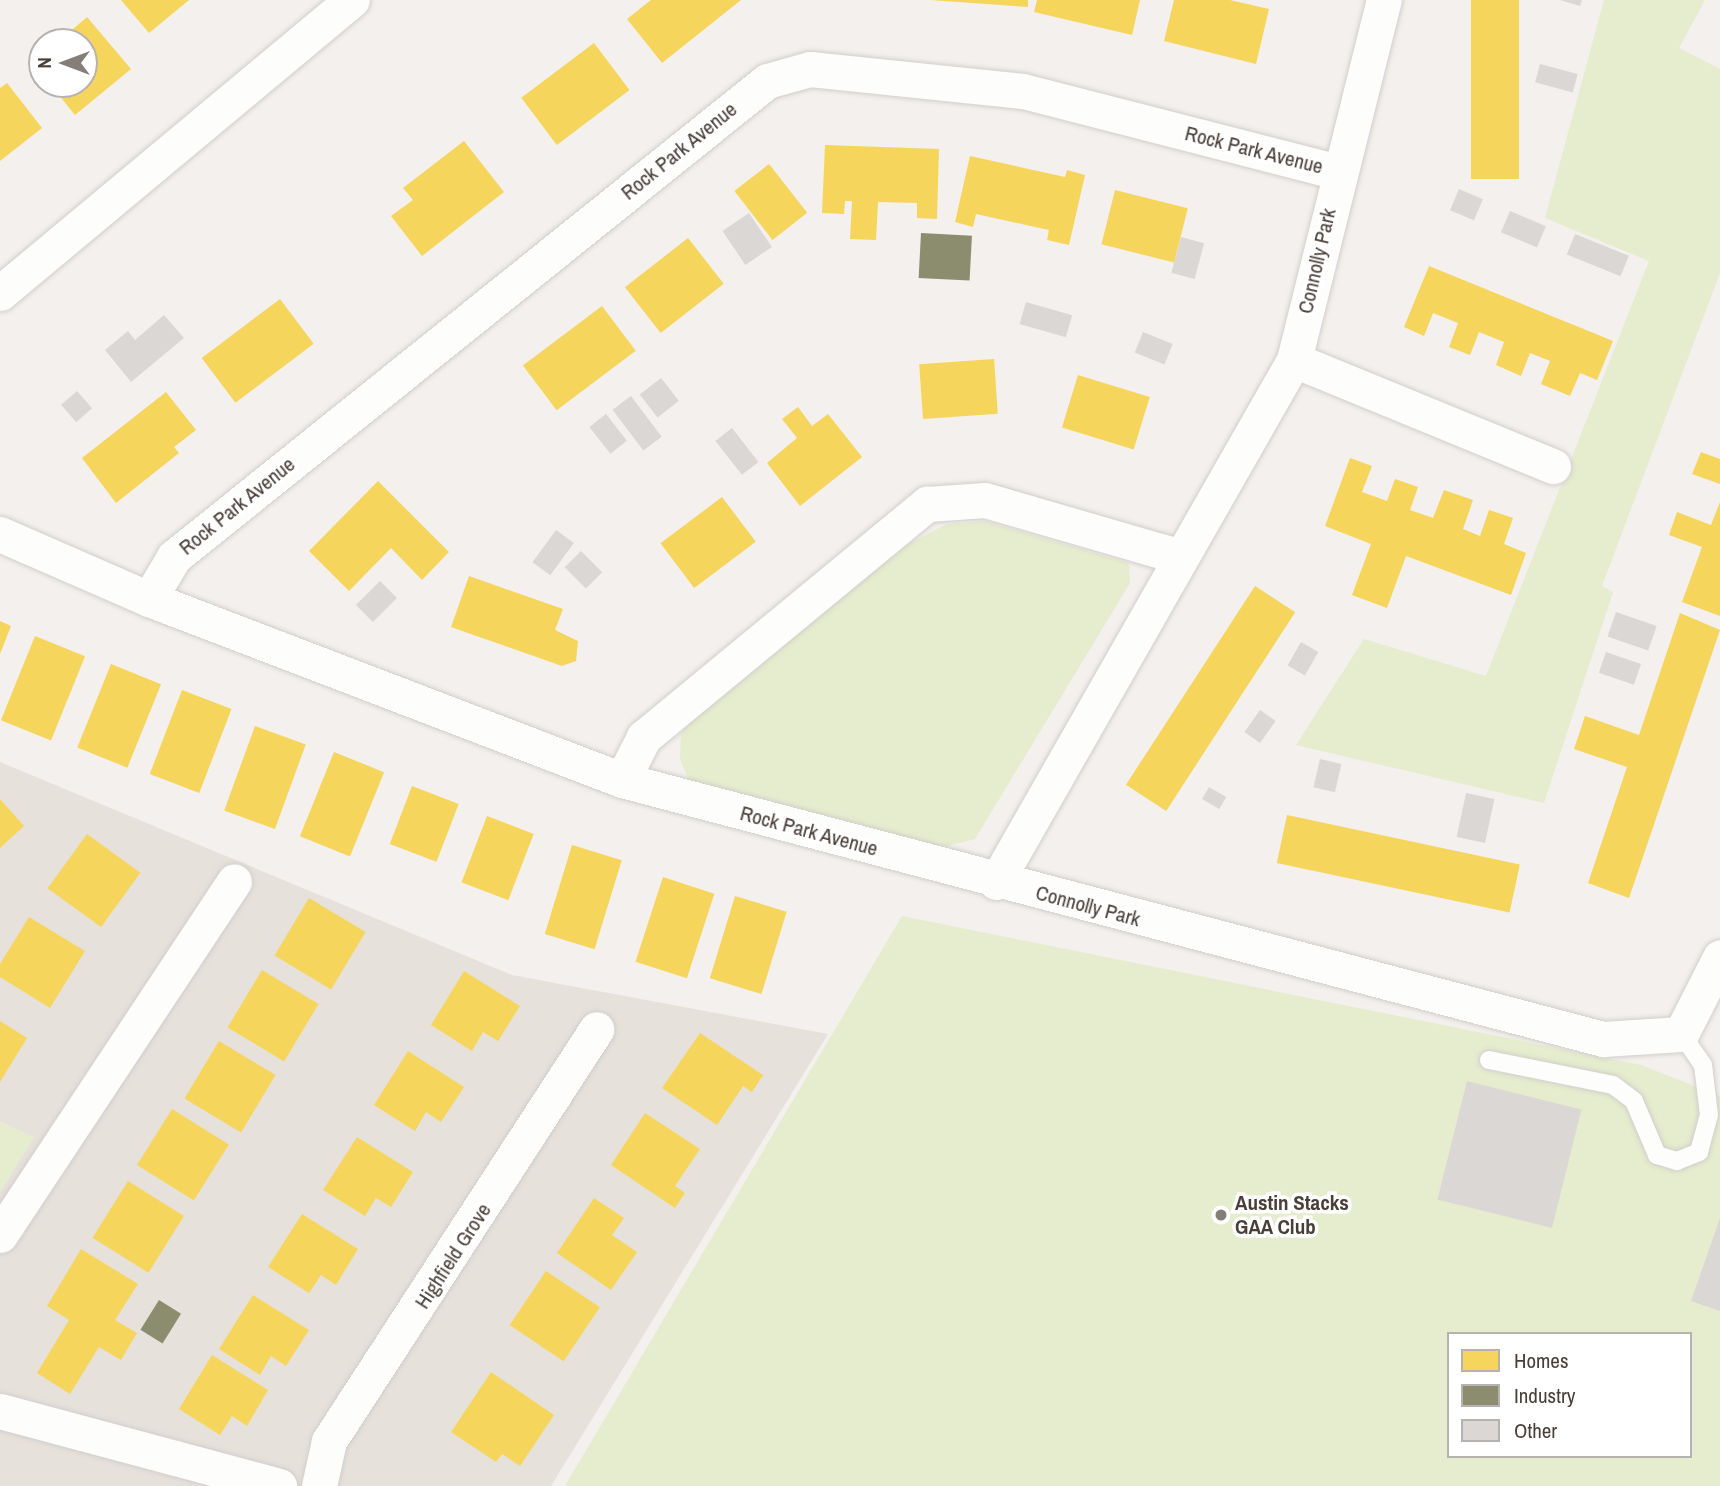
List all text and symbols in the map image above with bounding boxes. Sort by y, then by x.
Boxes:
north arrow [28,28,98,98]
text: N [31,57,57,69]
street label: Rock Park Avenue [616,96,742,206]
street label: Rock Park Avenue [1182,121,1326,179]
street label: Connolly Park [1293,206,1341,316]
street label: Rock Park Avenue [174,451,300,561]
street label: Rock Park Avenue [737,800,881,862]
street label: Connolly Park [1033,880,1143,932]
place label: Austin Stacks GAA Club [1235,1190,1349,1240]
street label: Highfield Grove [410,1199,496,1313]
marker: Austin Stacks GAA Club [1213,1207,1229,1223]
legend [1447,1332,1692,1458]
text: Homes [1514,1346,1569,1375]
text: Industry [1514,1381,1575,1410]
text: Other [1514,1416,1557,1445]

